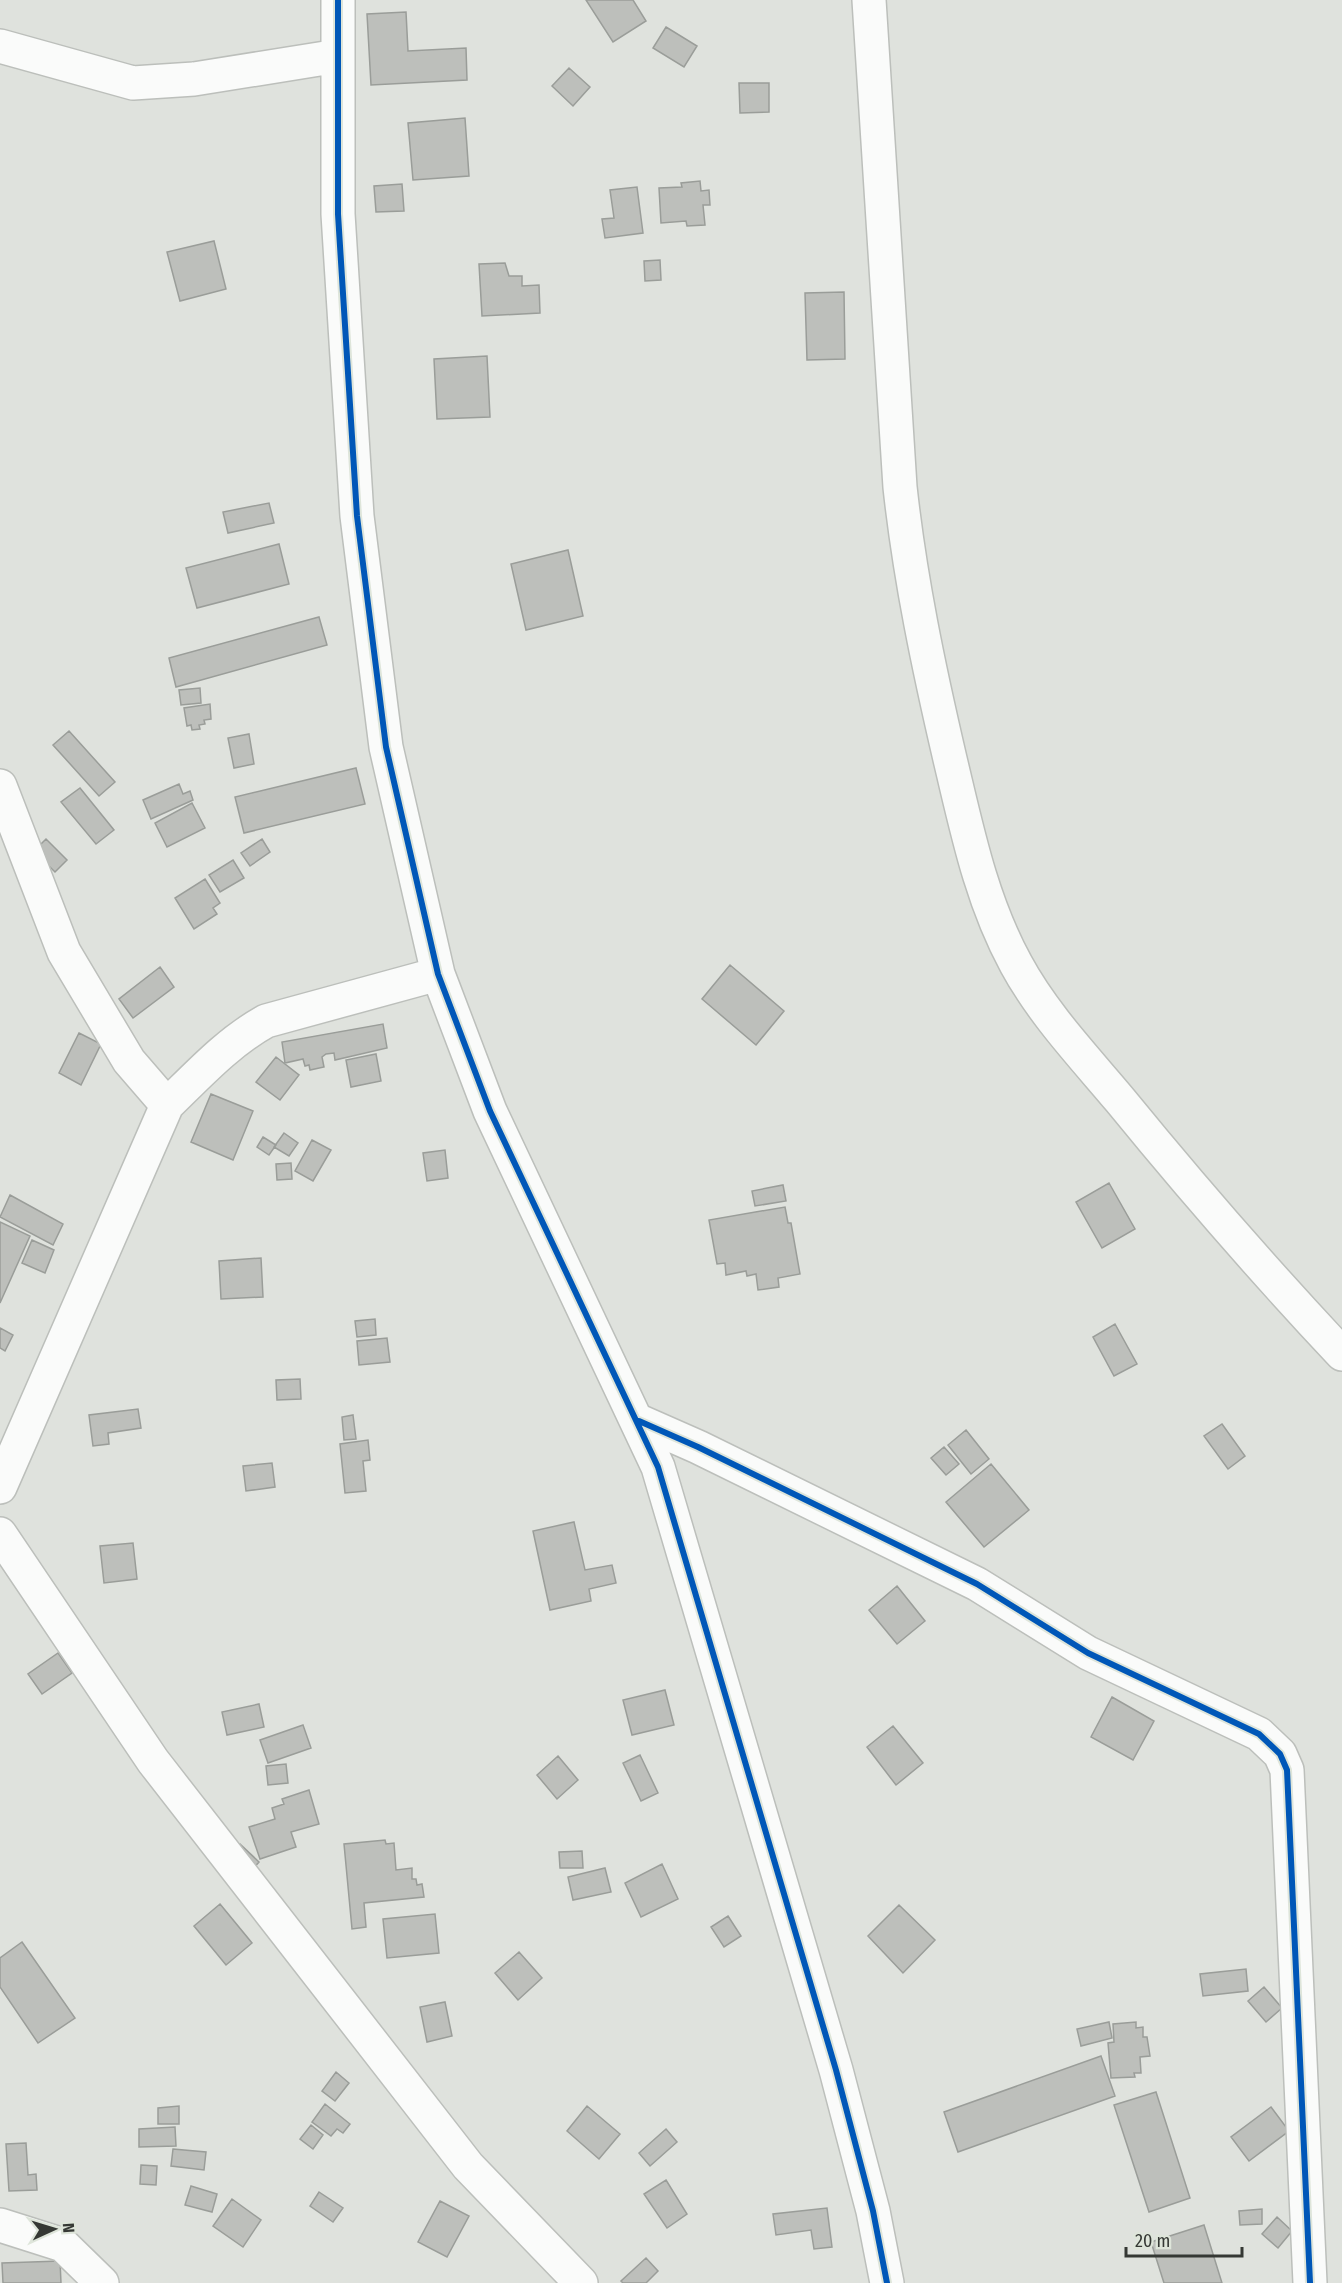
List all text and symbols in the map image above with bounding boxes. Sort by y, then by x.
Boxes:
north arrow [24,2199,84,2259]
scale bar [1126,2220,1242,2258]
text: N [59,2223,78,2233]
text: 20 m [1135,2230,1170,2252]

